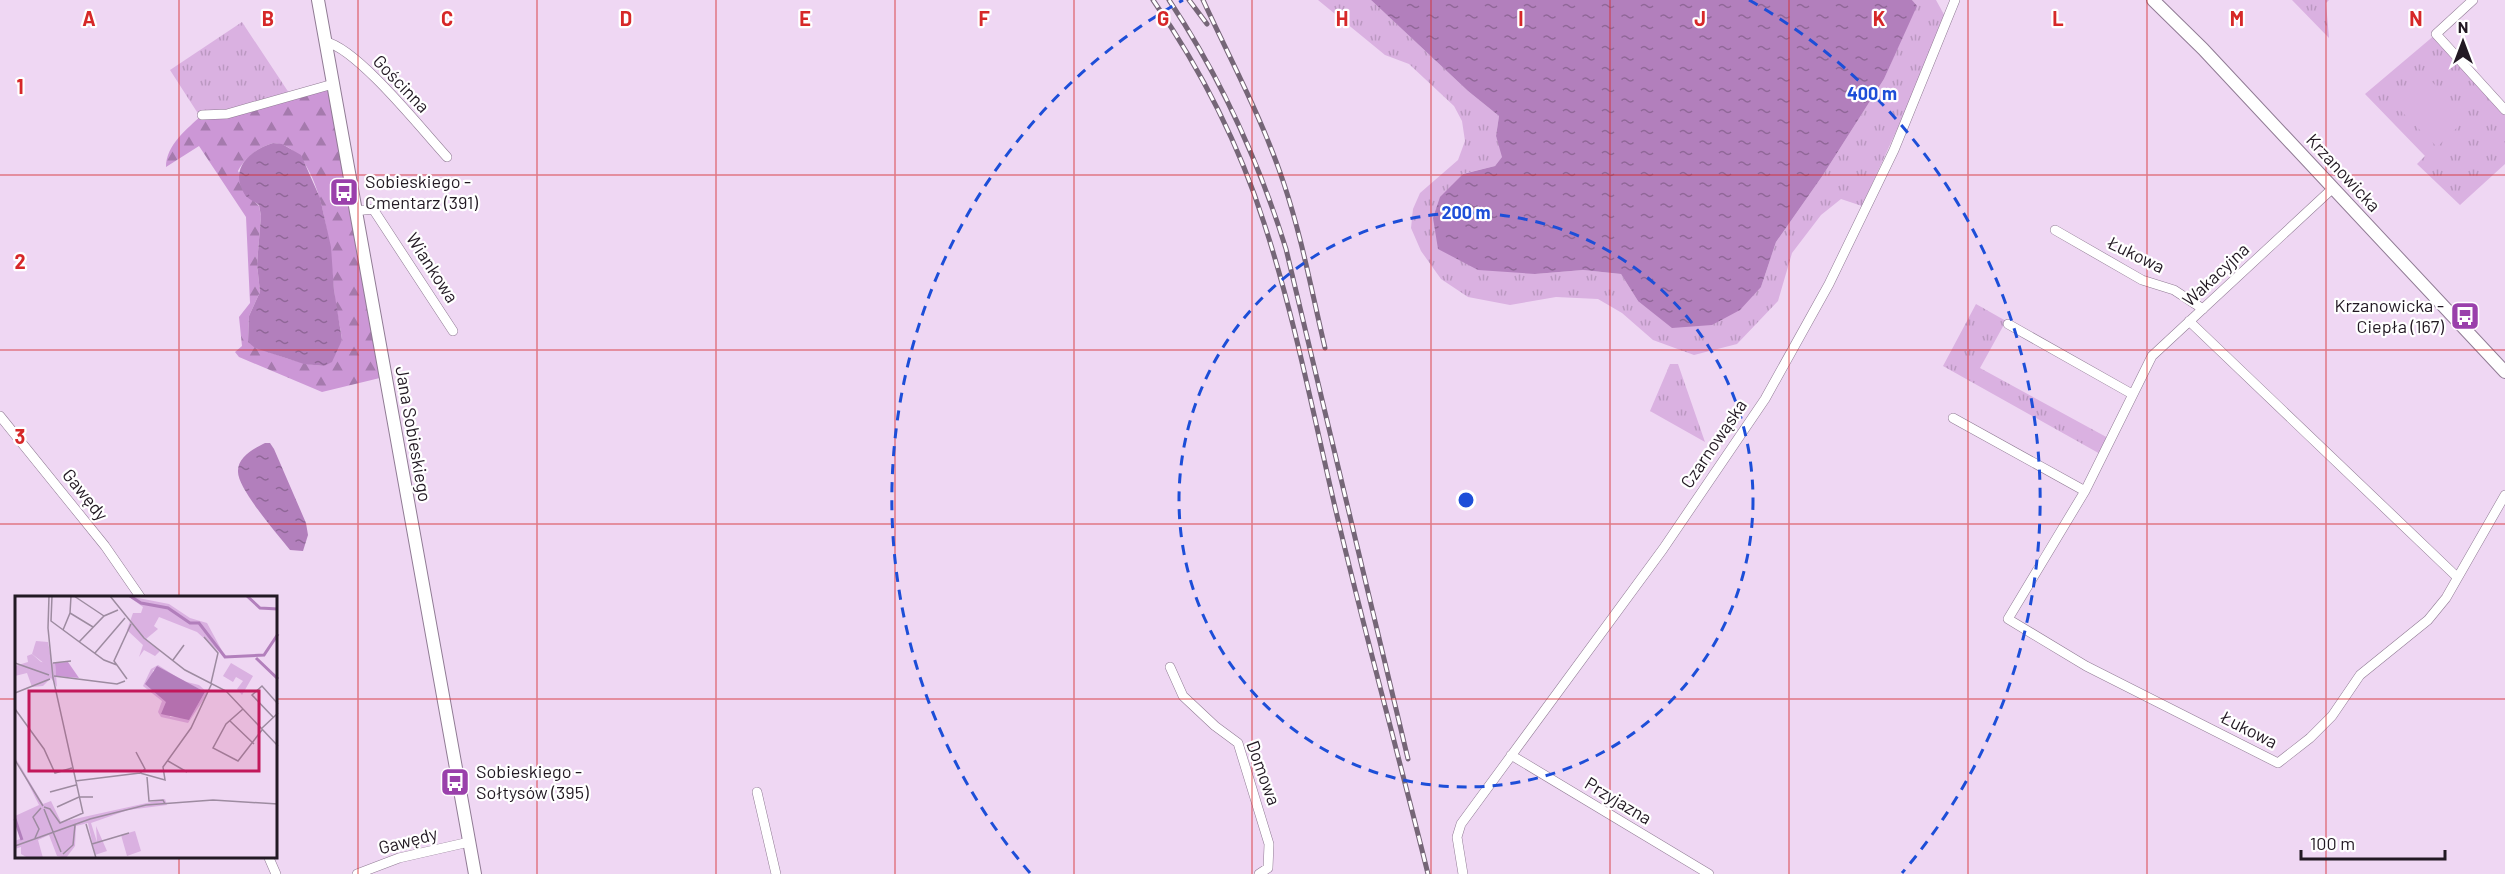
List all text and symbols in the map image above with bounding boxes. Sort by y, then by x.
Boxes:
text: A [82,6,96,30]
text: B [262,6,274,30]
text: C [441,6,453,30]
text: D [620,6,632,30]
text: E [799,6,811,30]
text: F [978,6,990,30]
text: G [1157,6,1169,30]
text: H [1336,6,1348,30]
text: I [1518,6,1524,30]
text: J [1694,6,1706,30]
text: K [1873,6,1886,30]
text: L [2052,6,2064,30]
text: M [2230,6,2244,30]
text: N [2409,6,2423,30]
north arrow [2433,12,2493,72]
text: N [2458,17,2468,36]
street label: Gościnna [369,50,435,117]
text: 1 [16,74,24,98]
text: 400 m [1847,82,1897,104]
street label: Krzanowicka [2302,129,2385,216]
place label: Sobieskiego - Cmentarz (391) [365,170,478,213]
bus stop icon: Sobieskiego - Cmentarz (391) [328,176,360,208]
text: 200 m [1441,201,1491,223]
street label: Wiankowa [402,228,464,307]
street label: Łukowa [2104,231,2168,277]
street label: Wakacyjna [2177,238,2253,311]
text: 2 [14,249,26,273]
place label: Krzanowicka - Ciepła (167) [2334,294,2444,337]
bus stop icon: Krzanowicka - Ciepła (167) [2449,300,2481,332]
street label: Jana Sobieskiego [391,364,437,503]
street label: Czarnowąska [1675,395,1751,492]
text: 3 [15,424,25,448]
street label: Gawędy [58,464,113,525]
centre of rings [1456,490,1476,510]
inset map [15,596,278,859]
street label: Łukowa [2217,705,2281,753]
street label: Domowa [1242,737,1286,808]
place label: Sobieskiego - Sołtysów (395) [476,760,589,803]
bus stop icon: Sobieskiego - Sołtysów (395) [439,766,471,798]
street label: Przyjazna [1581,772,1656,829]
street label: Gawędy [376,822,440,858]
scale bar [2301,823,2445,861]
text: 100 m [2310,832,2355,854]

